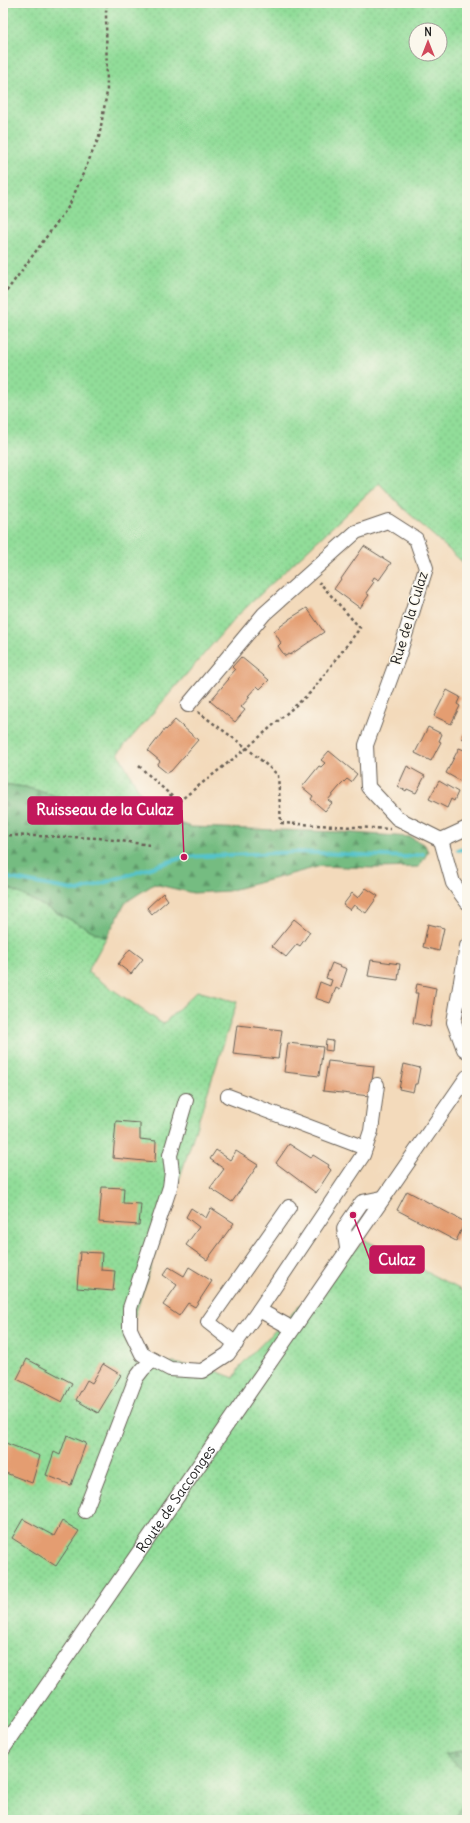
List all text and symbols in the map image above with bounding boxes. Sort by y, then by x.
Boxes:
north arrow [408,22,448,62]
text: N [424,25,432,39]
street label: Rue de la Culaz [386,569,432,667]
callout: Ruisseau de la Culaz [28,797,182,824]
text: Ruisseau de la Culaz [36,800,174,819]
callout: Culaz [370,1246,424,1273]
text: Culaz [378,1250,416,1269]
street label: Route de Sacconges [132,1442,219,1556]

